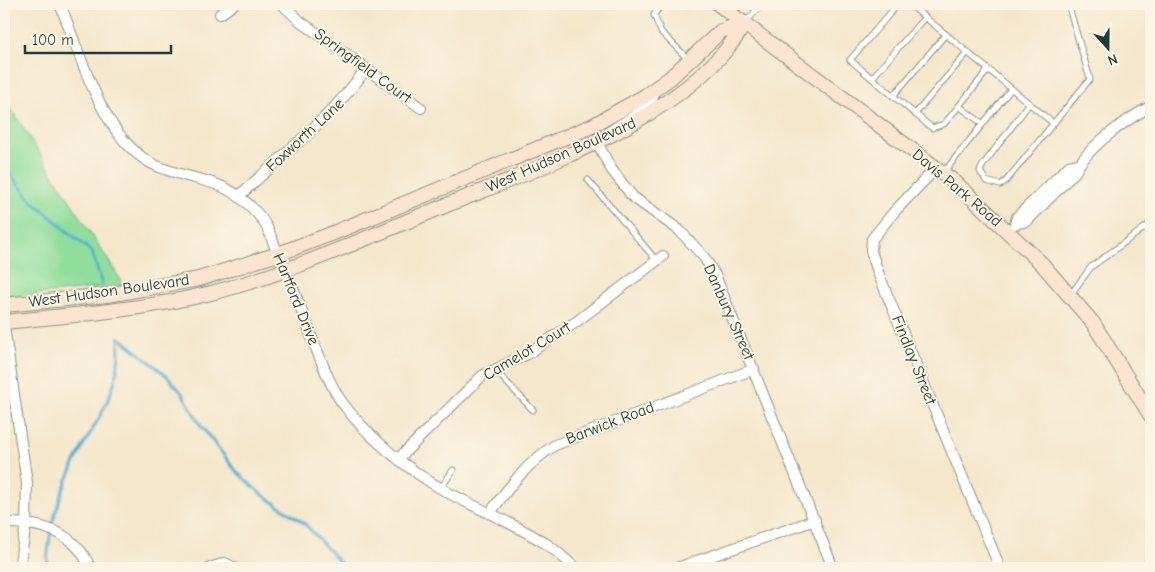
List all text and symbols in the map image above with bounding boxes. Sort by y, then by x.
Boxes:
scale bar [25,22,171,54]
north arrow [1082,22,1132,72]
street label: Springfield Court [311,25,415,107]
text: 100 m [32,31,74,49]
text: N [1105,50,1120,69]
street label: Foxworth Lane [263,95,347,175]
street label: West Hudson Boulevard [483,114,639,196]
street label: Davis Park Road [909,145,1005,231]
street label: Hartford Drive [269,250,323,348]
street label: Danbury Street [700,261,758,363]
street label: West Hudson Boulevard [28,271,190,311]
street label: Findlay Street [888,313,940,408]
street label: Camelot Court [480,318,574,384]
street label: Barwick Road [563,398,657,448]

